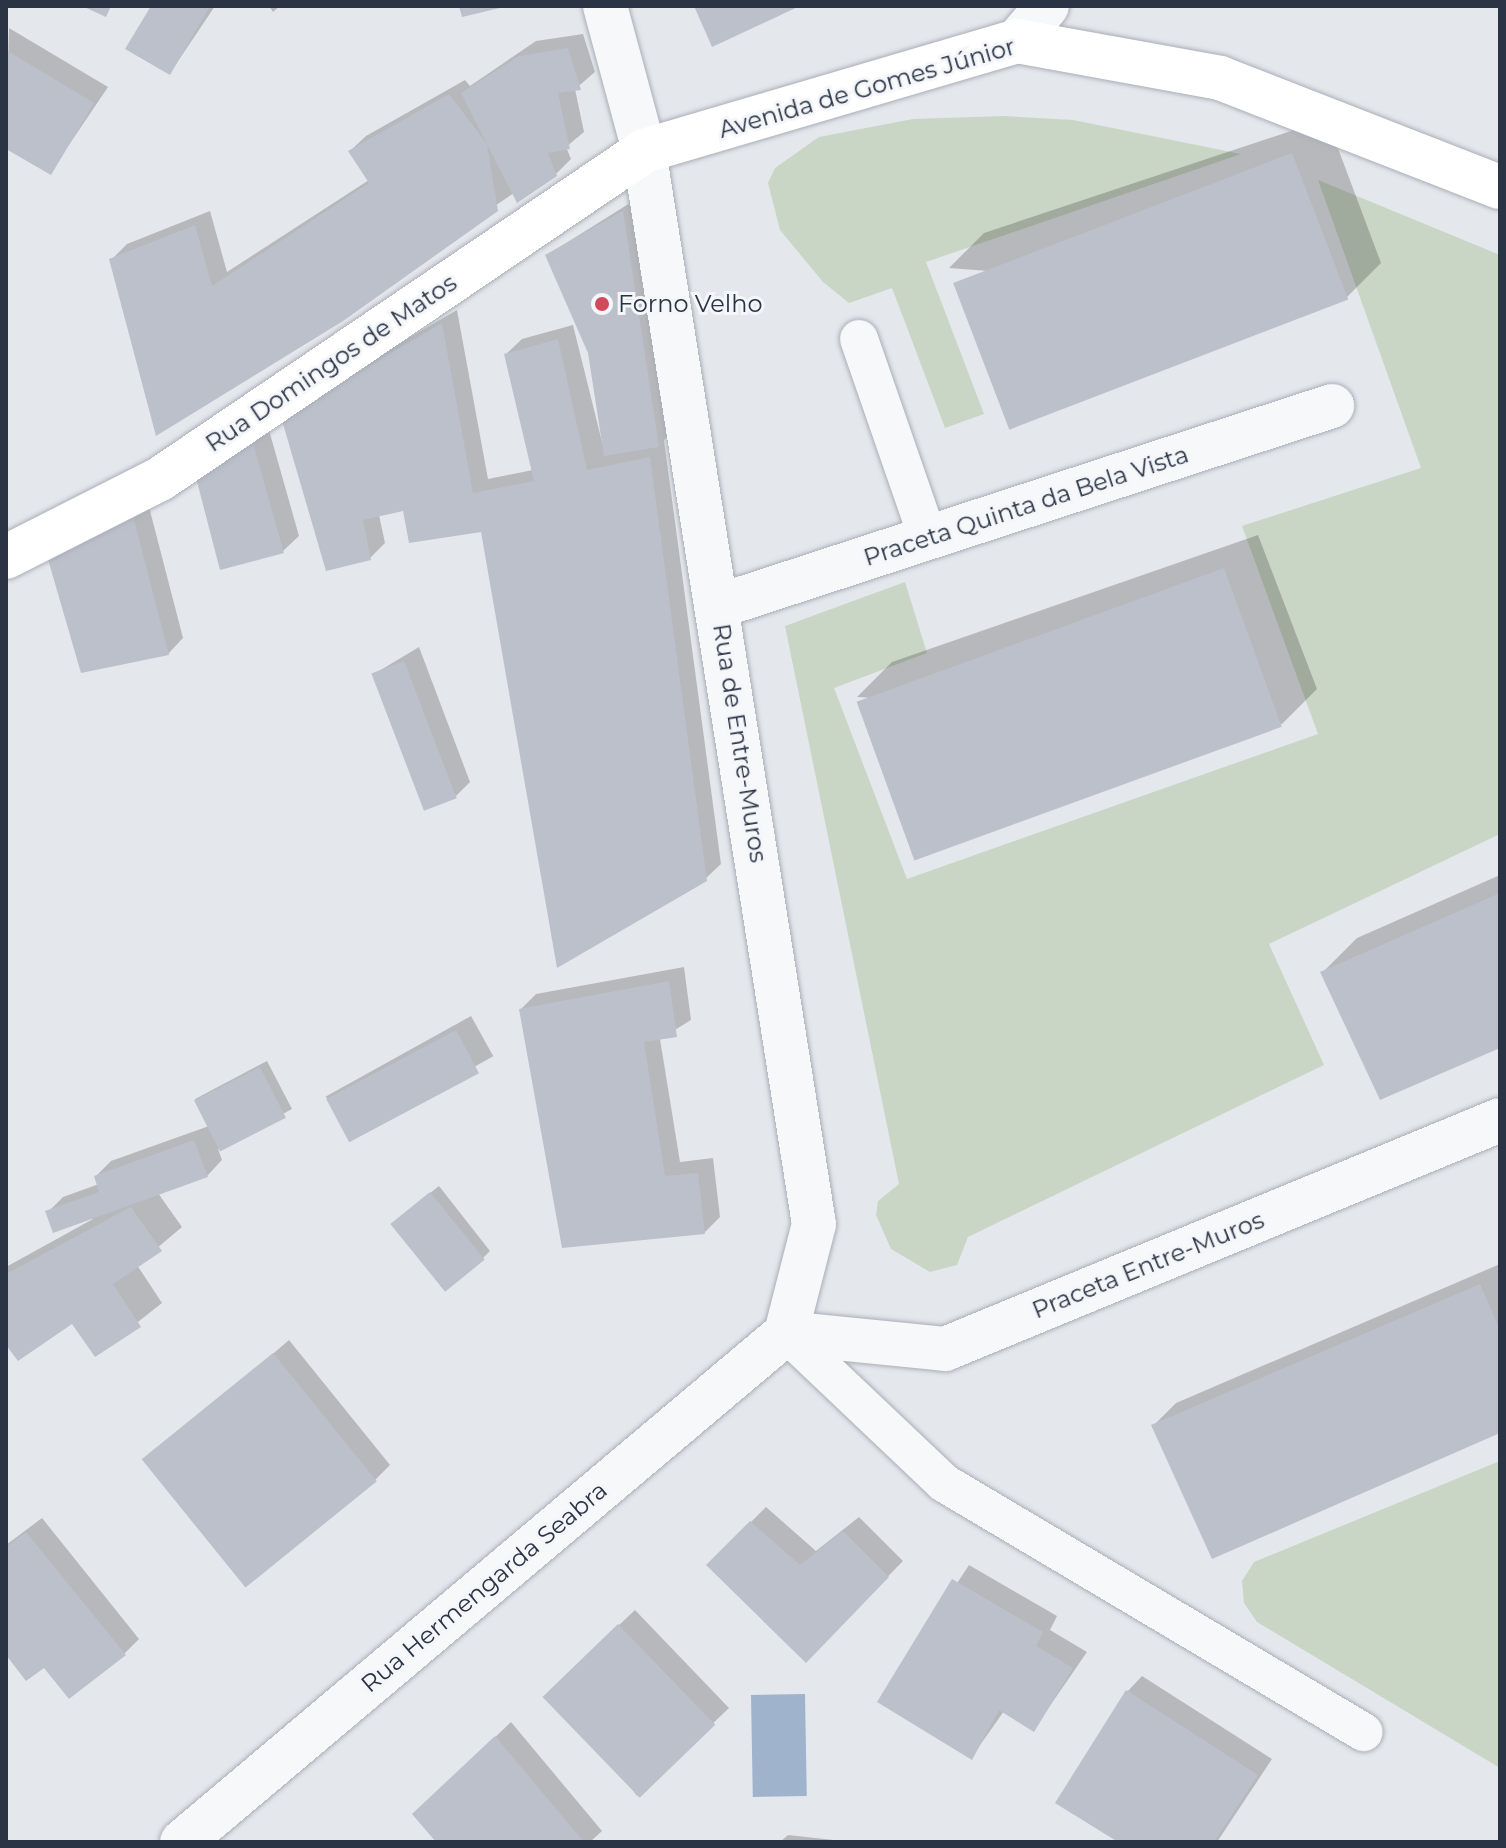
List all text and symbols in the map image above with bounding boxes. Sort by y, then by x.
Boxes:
street label: Avenida de Gomes Júnior [715,32,1019,144]
street label: Rua Domingos de Matos [200,268,462,458]
place label: Forno Velho [618,290,762,318]
marker: Forno Velho [593,295,611,313]
street label: Praceta Quinta da Bela Vista [860,440,1192,572]
street label: Rua de Entre-Muros [707,622,773,864]
street label: Praceta Entre-Muros [1028,1205,1268,1325]
street label: Rua Hermengarda Seabra [355,1476,613,1698]

